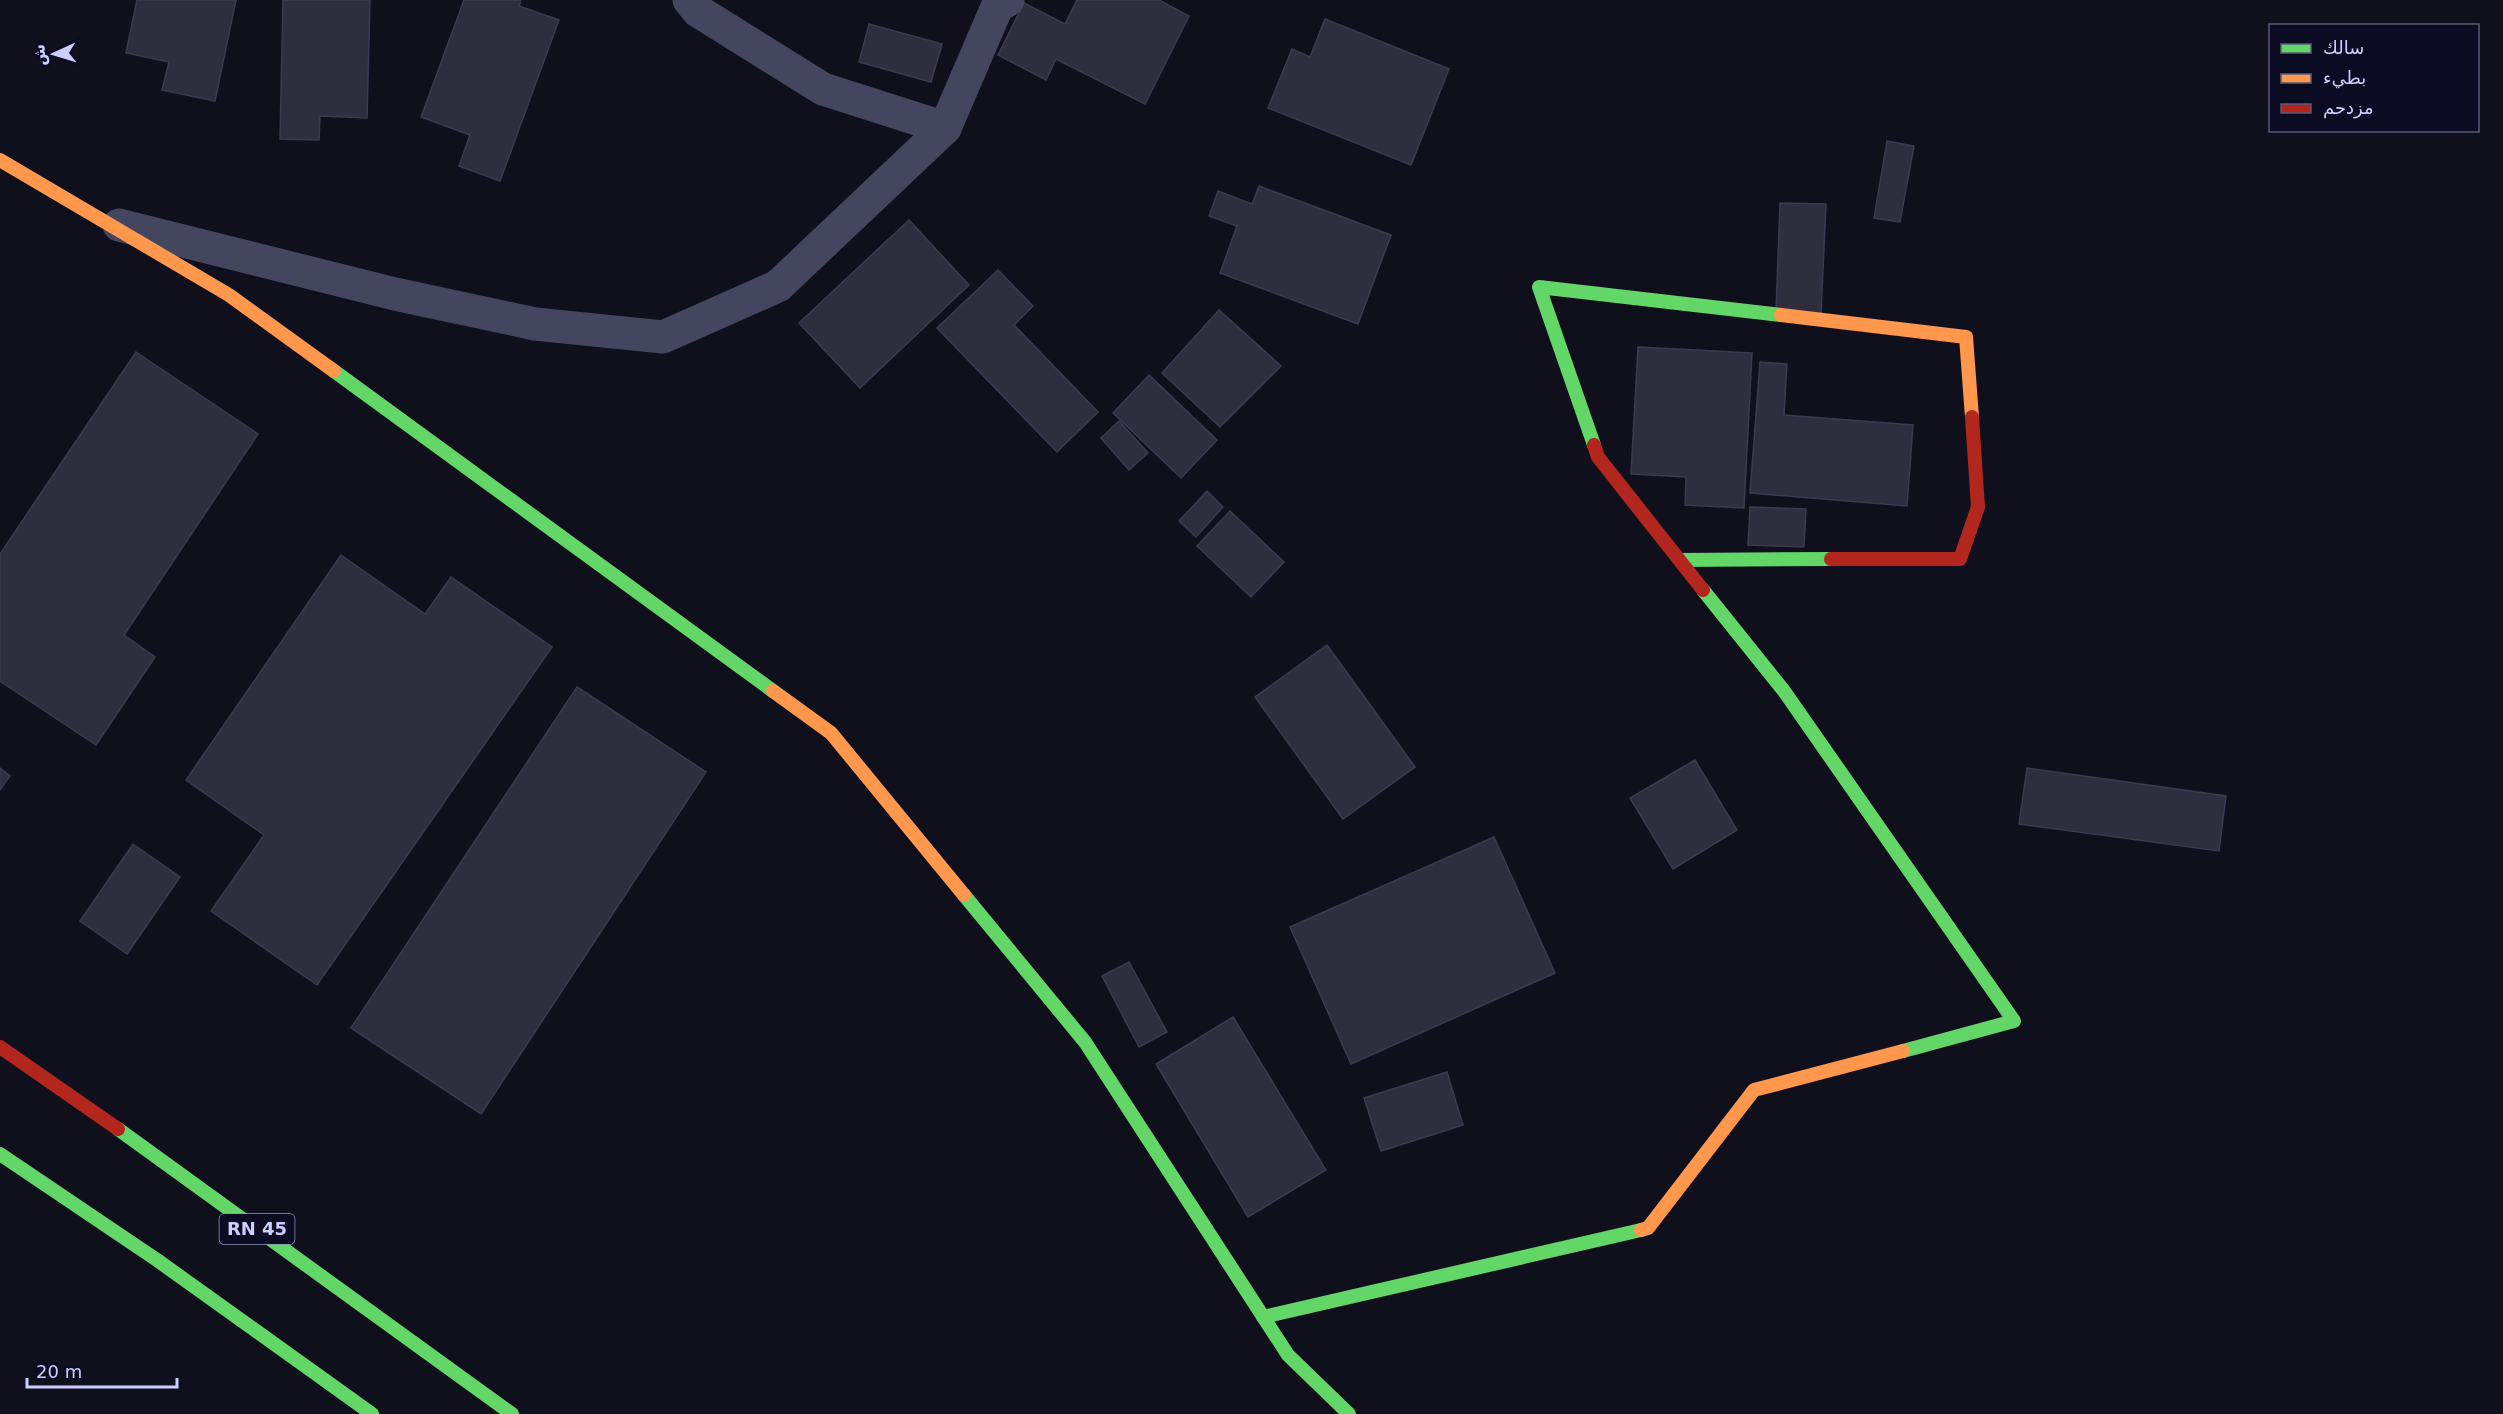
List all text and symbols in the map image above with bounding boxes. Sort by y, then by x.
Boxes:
north arrow [24,24,84,84]
legend [2269,24,2479,132]
text: سالك [2323,37,2364,58]
text: ش [29,43,50,67]
text: بطيء [2323,67,2366,89]
text: مزدحم [2323,97,2374,119]
road number: RN 45 [220,1214,294,1244]
scale bar [27,1351,177,1389]
text: 20 m [36,1361,82,1382]

